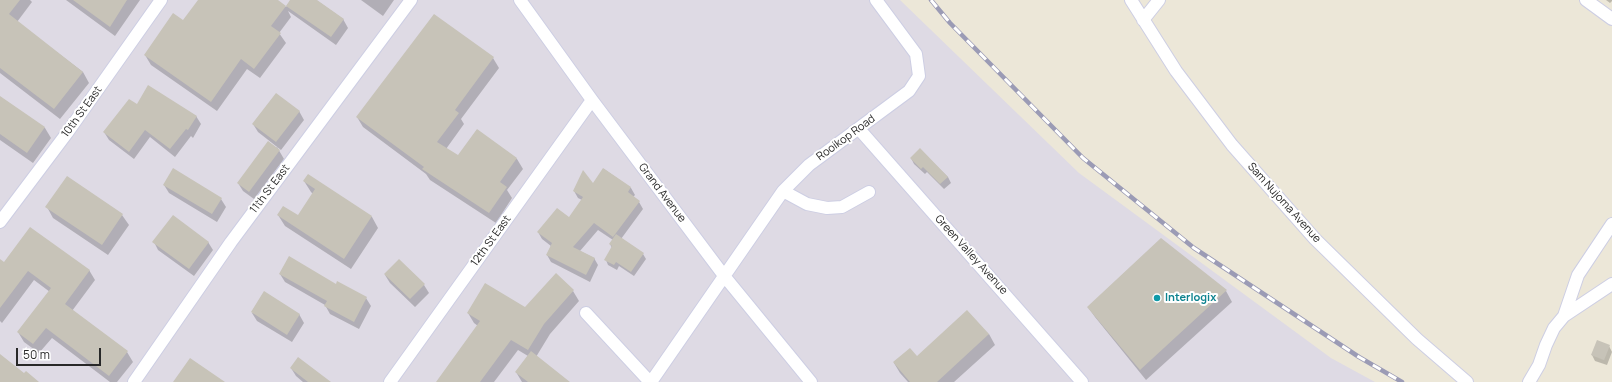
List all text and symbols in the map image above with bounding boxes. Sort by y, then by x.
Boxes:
street label: 10th St East [59,84,105,140]
street label: Rooikop Road [814,112,878,164]
street label: Sam Nujoma Avenue [1245,160,1323,246]
street label: Grand Avenue [636,161,688,225]
street label: 11th St East [247,162,293,216]
street label: 12th St East [468,213,514,269]
street label: Green Valley Avenue [932,213,1010,297]
place label: Interlogix [1165,291,1216,305]
marker: Interlogix [1152,293,1162,303]
scale bar [18,340,103,366]
text: 50 m [23,346,50,363]

